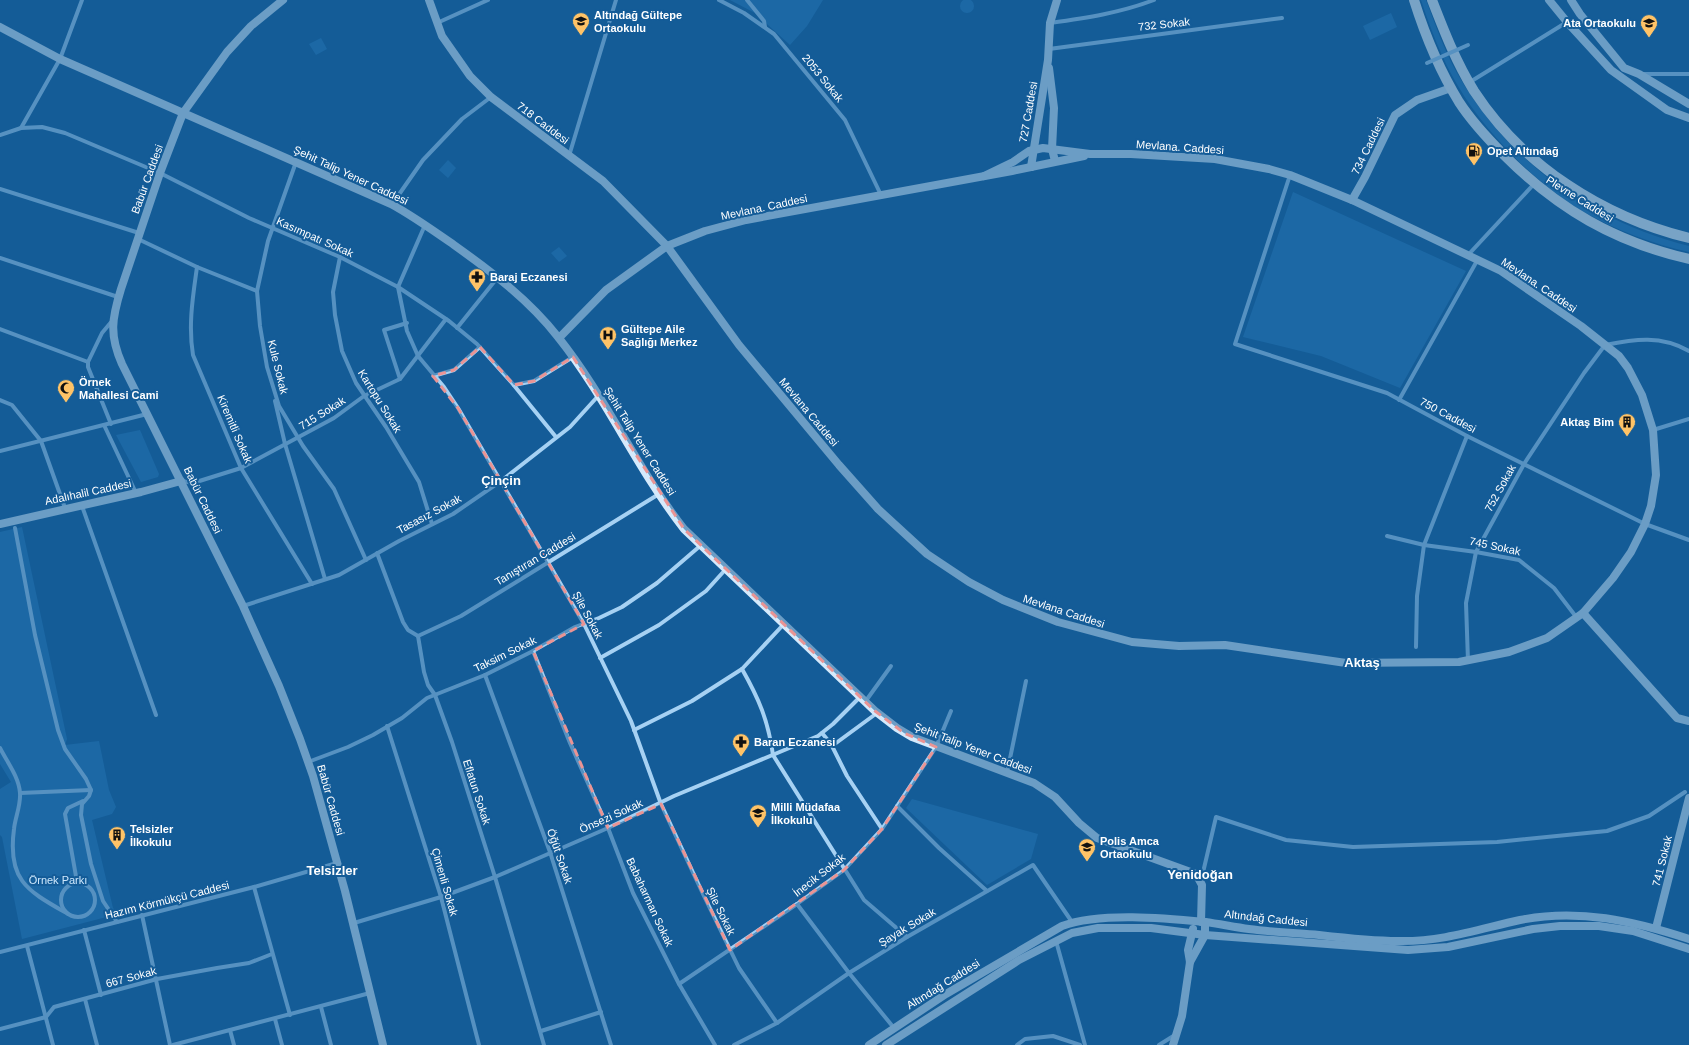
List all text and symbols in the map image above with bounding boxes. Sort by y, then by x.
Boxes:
place label: Altındağ Gültepe Ortaokulu [594,9,682,34]
school or university icon: Altındağ Gültepe Ortaokulu [571,11,591,36]
school or university icon: Ata Ortaokulu [1639,13,1659,38]
street label: 732 Sokak [1138,15,1191,33]
place label: Ata Ortaokulu [1563,17,1636,29]
street label: 2053 Sokak [800,52,846,105]
street label: 727 Caddesi [1017,81,1039,143]
street label: 718 Caddesi [515,100,571,146]
street label: 734 Caddesi [1349,116,1387,176]
street label: Mevlana. Caddesi [1136,138,1224,156]
fuel station icon: Opet Altındağ [1464,141,1484,166]
street label: Babür Caddesi [129,143,165,215]
street label: Şehit Talip Yener Caddesi [292,143,410,207]
place label: Opet Altındağ [1487,145,1559,157]
street label: Plevne Caddesi [1544,173,1616,225]
street label: Mevlana. Caddesi [720,192,808,222]
street label: Kasımpatı Sokak [275,215,356,260]
street label: Mevlana. Caddesi [1499,255,1579,315]
pharmacy icon: Baraj Eczanesi [467,267,487,292]
place label: Baraj Eczanesi [490,271,568,283]
place label: Gültepe Aile Sağlığı Merkez [621,323,698,348]
hospital icon: Gültepe Aile Sağlığı Merkez [598,325,618,350]
street label: Kule Sokak [265,339,291,396]
street label: Kartopu Sokak [356,367,404,435]
place label: Örnek Mahallesi Cami [79,376,158,401]
street label: Mevlana Caddesi [777,376,841,448]
mosque icon: Örnek Mahallesi Cami [56,378,76,403]
street label: Şehit Talip Yener Caddesi [602,385,678,497]
street label: Kiremitli Sokak [215,393,255,465]
street label: 715 Sokak [297,394,348,432]
street label: 750 Caddesi [1418,395,1478,435]
building icon: Aktaş Bim [1617,412,1637,437]
place label: Aktaş Bim [1560,416,1614,428]
street label: 752 Sokak [1482,462,1518,514]
street label: Babür Caddesi [182,465,224,535]
district label: Çinçin [481,473,521,488]
street label: Adalıhalil Caddesi [44,477,132,507]
street label: Tasasız Sokak [395,492,464,536]
street label: Tanıştıran Caddesi [493,530,577,588]
street label: 745 Sokak [1468,535,1522,557]
street label: Şile Sokak [570,589,606,641]
street label: Mevlana Caddesi [1022,592,1106,630]
street label: Taksim Sokak [472,634,539,674]
district label: Aktaş [1344,655,1380,670]
street label: Şehit Talip Yener Caddesi [912,720,1034,776]
pharmacy icon: Baran Eczanesi [731,732,751,757]
place label: Baran Eczanesi [754,736,835,748]
street label: Eflatun Sokak [461,758,493,827]
street label: Babür Caddesi [315,763,347,837]
street label: Önsezi Sokak [578,797,645,835]
place label: Milli Müdafaa İlkokulu [771,801,841,826]
school or university icon: Milli Müdafaa İlkokulu [748,803,768,828]
place label: Telsizler İlkokulu [130,823,174,848]
building icon: Telsizler İlkokulu [107,825,127,850]
street label: Öğüt Sokak [545,827,575,886]
street label: 741 Sokak [1650,834,1674,888]
place label: Polis Amca Ortaokulu [1100,835,1160,860]
school or university icon: Polis Amca Ortaokulu [1077,837,1097,862]
street label: Çimenli Sokak [430,847,461,918]
street label: İnecik Sokak [791,851,848,899]
street label: Babaharman Sokak [624,856,676,949]
district label: Telsizler [306,863,358,878]
district label: Yenidoğan [1167,867,1233,882]
park label: Örnek Parkı [29,874,87,886]
street label: Hazım Körmükçü Caddesi [104,879,230,921]
street label: Şile Sokak [704,885,738,937]
street label: Şayak Sokak [876,905,938,949]
street label: Altındağ Caddesi [1224,908,1308,928]
street label: Altındağ Caddesi [904,957,982,1011]
street label: 667 Sokak [104,964,158,990]

